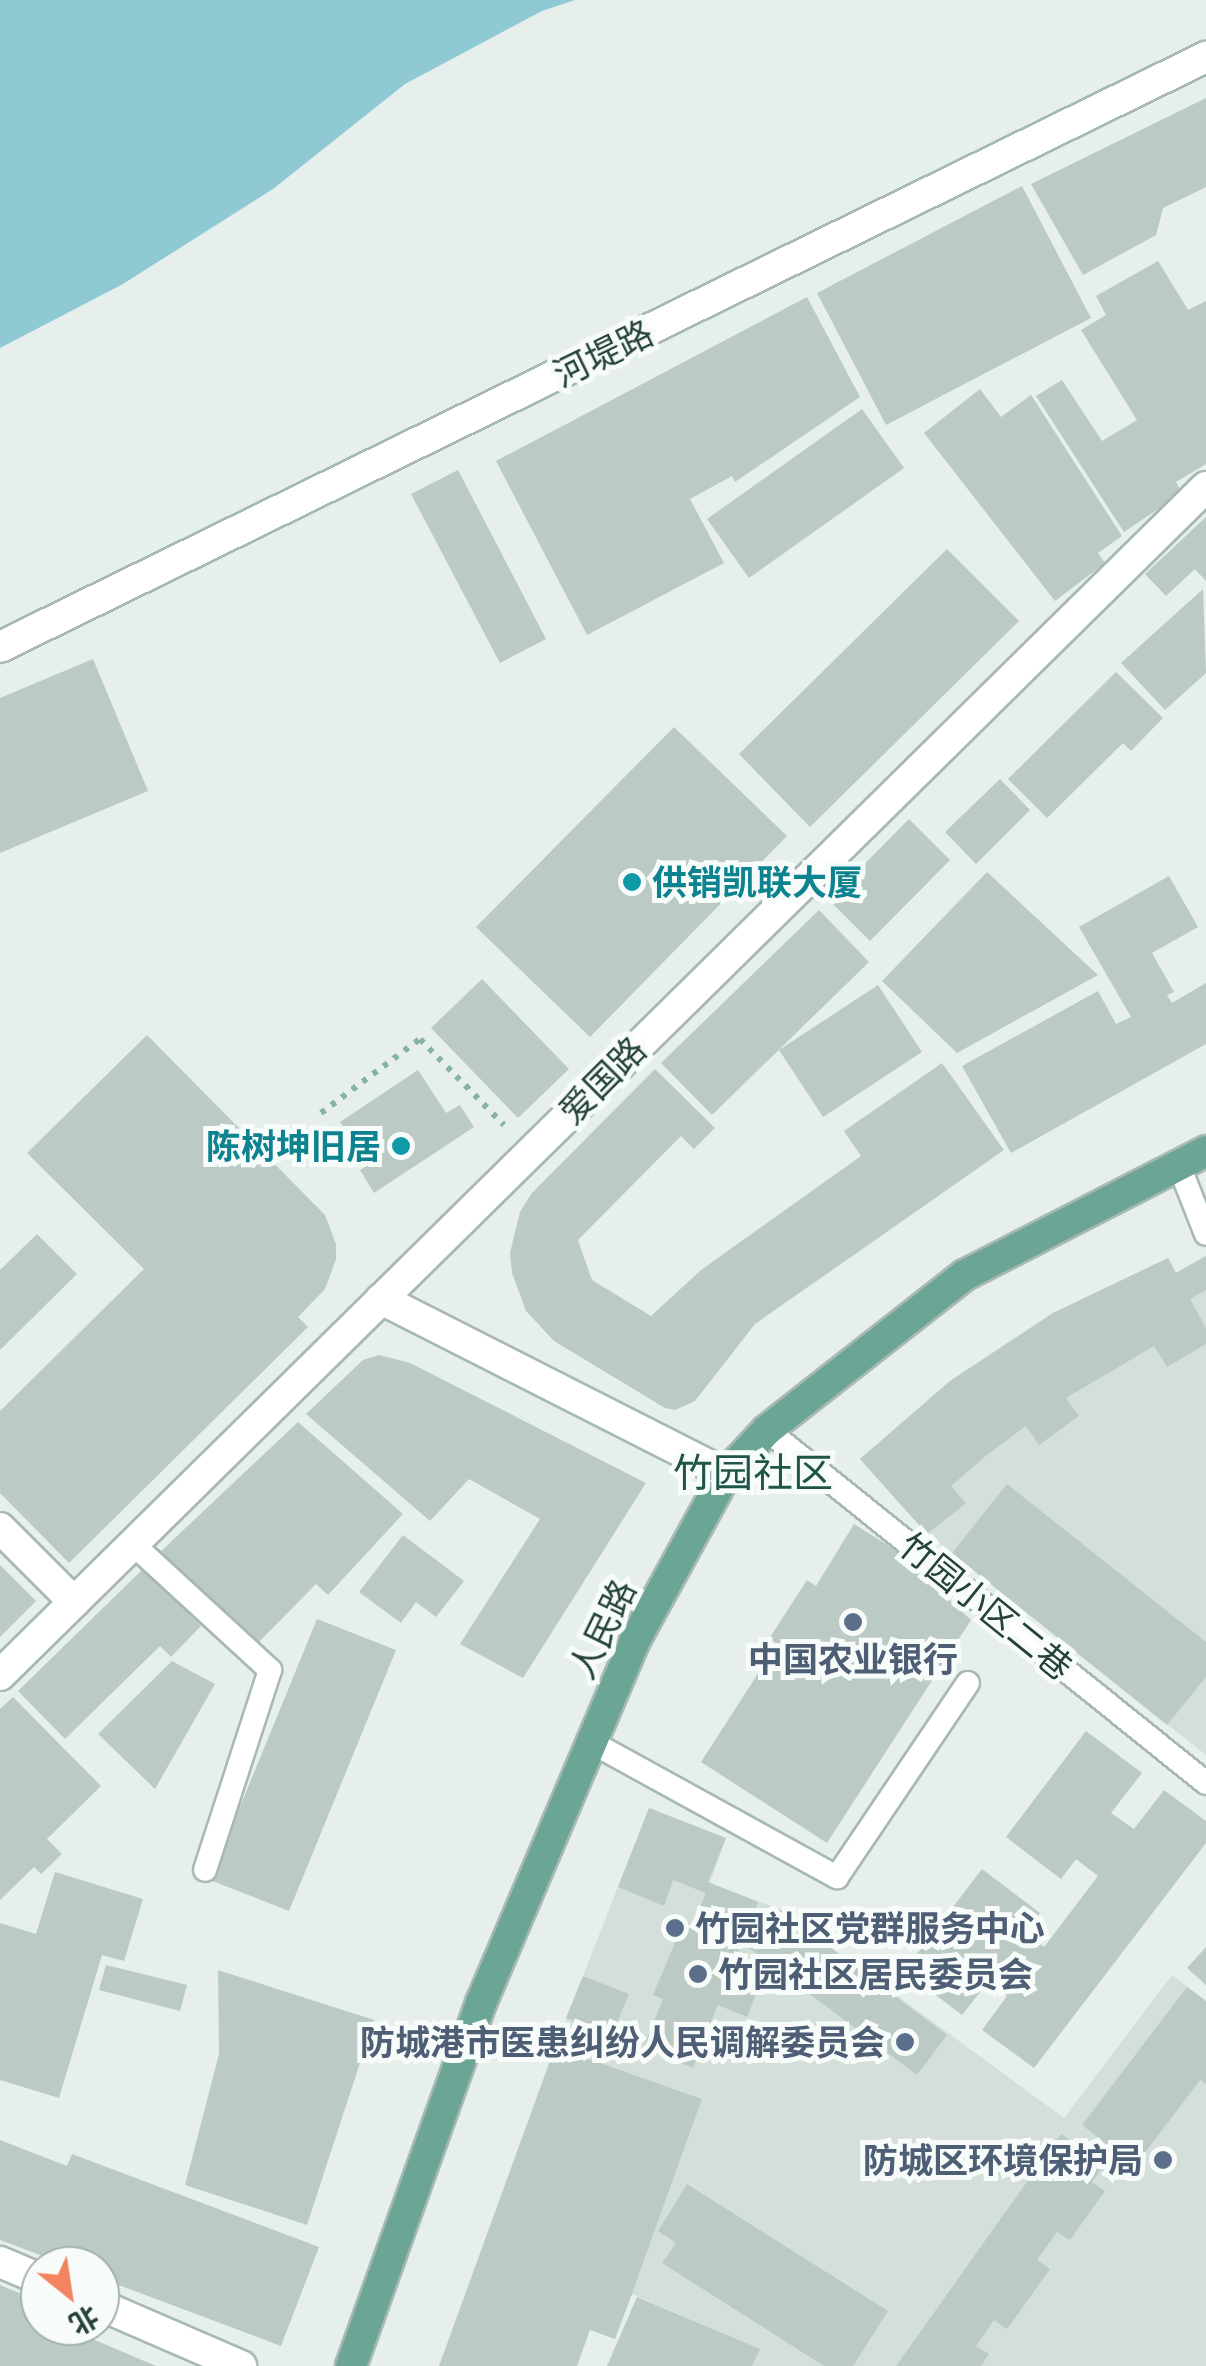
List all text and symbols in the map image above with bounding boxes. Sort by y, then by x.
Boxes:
street label: 河堤路 [547,311,659,395]
place label: 供销凯联大厦 [652,861,862,903]
marker: 供销凯联大厦 [621,871,643,893]
street label: 爱国路 [550,1028,654,1132]
place label: 陈树坤旧居 [206,1125,381,1167]
marker: 陈树坤旧居 [390,1135,412,1157]
district label: 竹园社区 [673,1448,833,1496]
street label: 竹园小区二巷 [891,1524,1081,1688]
street label: 人民路 [560,1573,644,1685]
marker: 中国农业银行 [842,1611,864,1633]
place label: 中国农业银行 [748,1638,958,1680]
place label: 竹园社区党群服务中心 [695,1907,1045,1949]
marker: 竹园社区党群服务中心 [664,1917,686,1939]
place label: 竹园社区居民委员会 [718,1953,1033,1995]
marker: 竹园社区居民委员会 [687,1963,709,1985]
place label: 防城港市医患纠纷人民调解委员会 [360,2021,885,2063]
marker: 防城港市医患纠纷人民调解委员会 [894,2031,916,2053]
place label: 防城区环境保护局 [863,2139,1143,2181]
marker: 防城区环境保护局 [1152,2149,1174,2171]
north arrow [20,2246,120,2346]
text: 北 [63,2299,105,2343]

